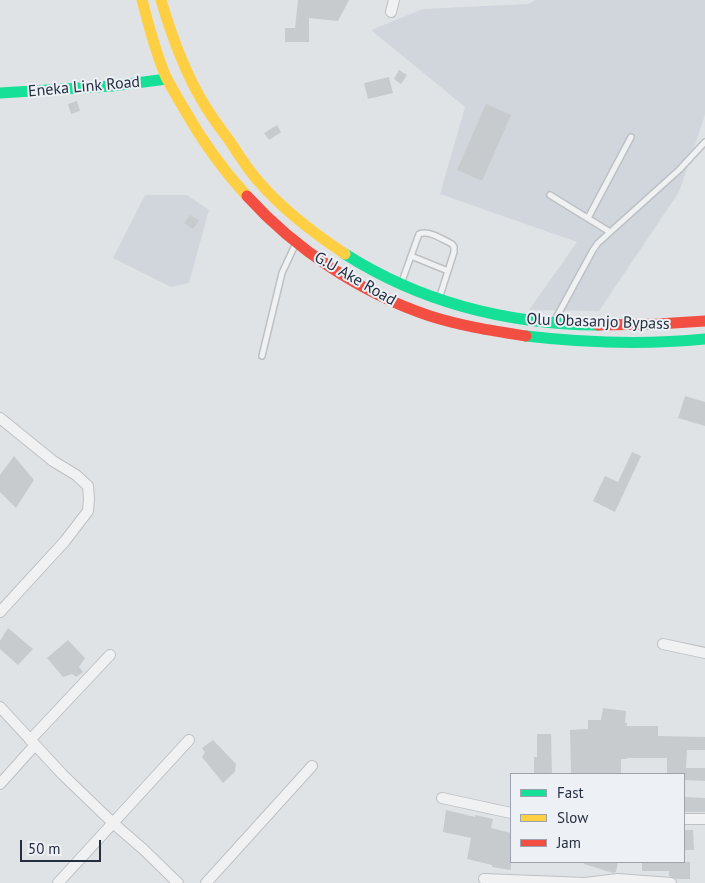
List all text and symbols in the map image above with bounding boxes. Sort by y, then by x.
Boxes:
street label: Eneka Link Road [27,73,141,101]
street label: G.U Ake Road [311,248,399,310]
street label: Olu Obasanjo Bypass [526,310,670,334]
legend [510,773,685,863]
text: Fast [557,783,584,802]
text: Slow [557,808,588,827]
scale bar [22,830,104,862]
text: Jam [557,833,581,852]
text: 50 m [28,839,61,858]

